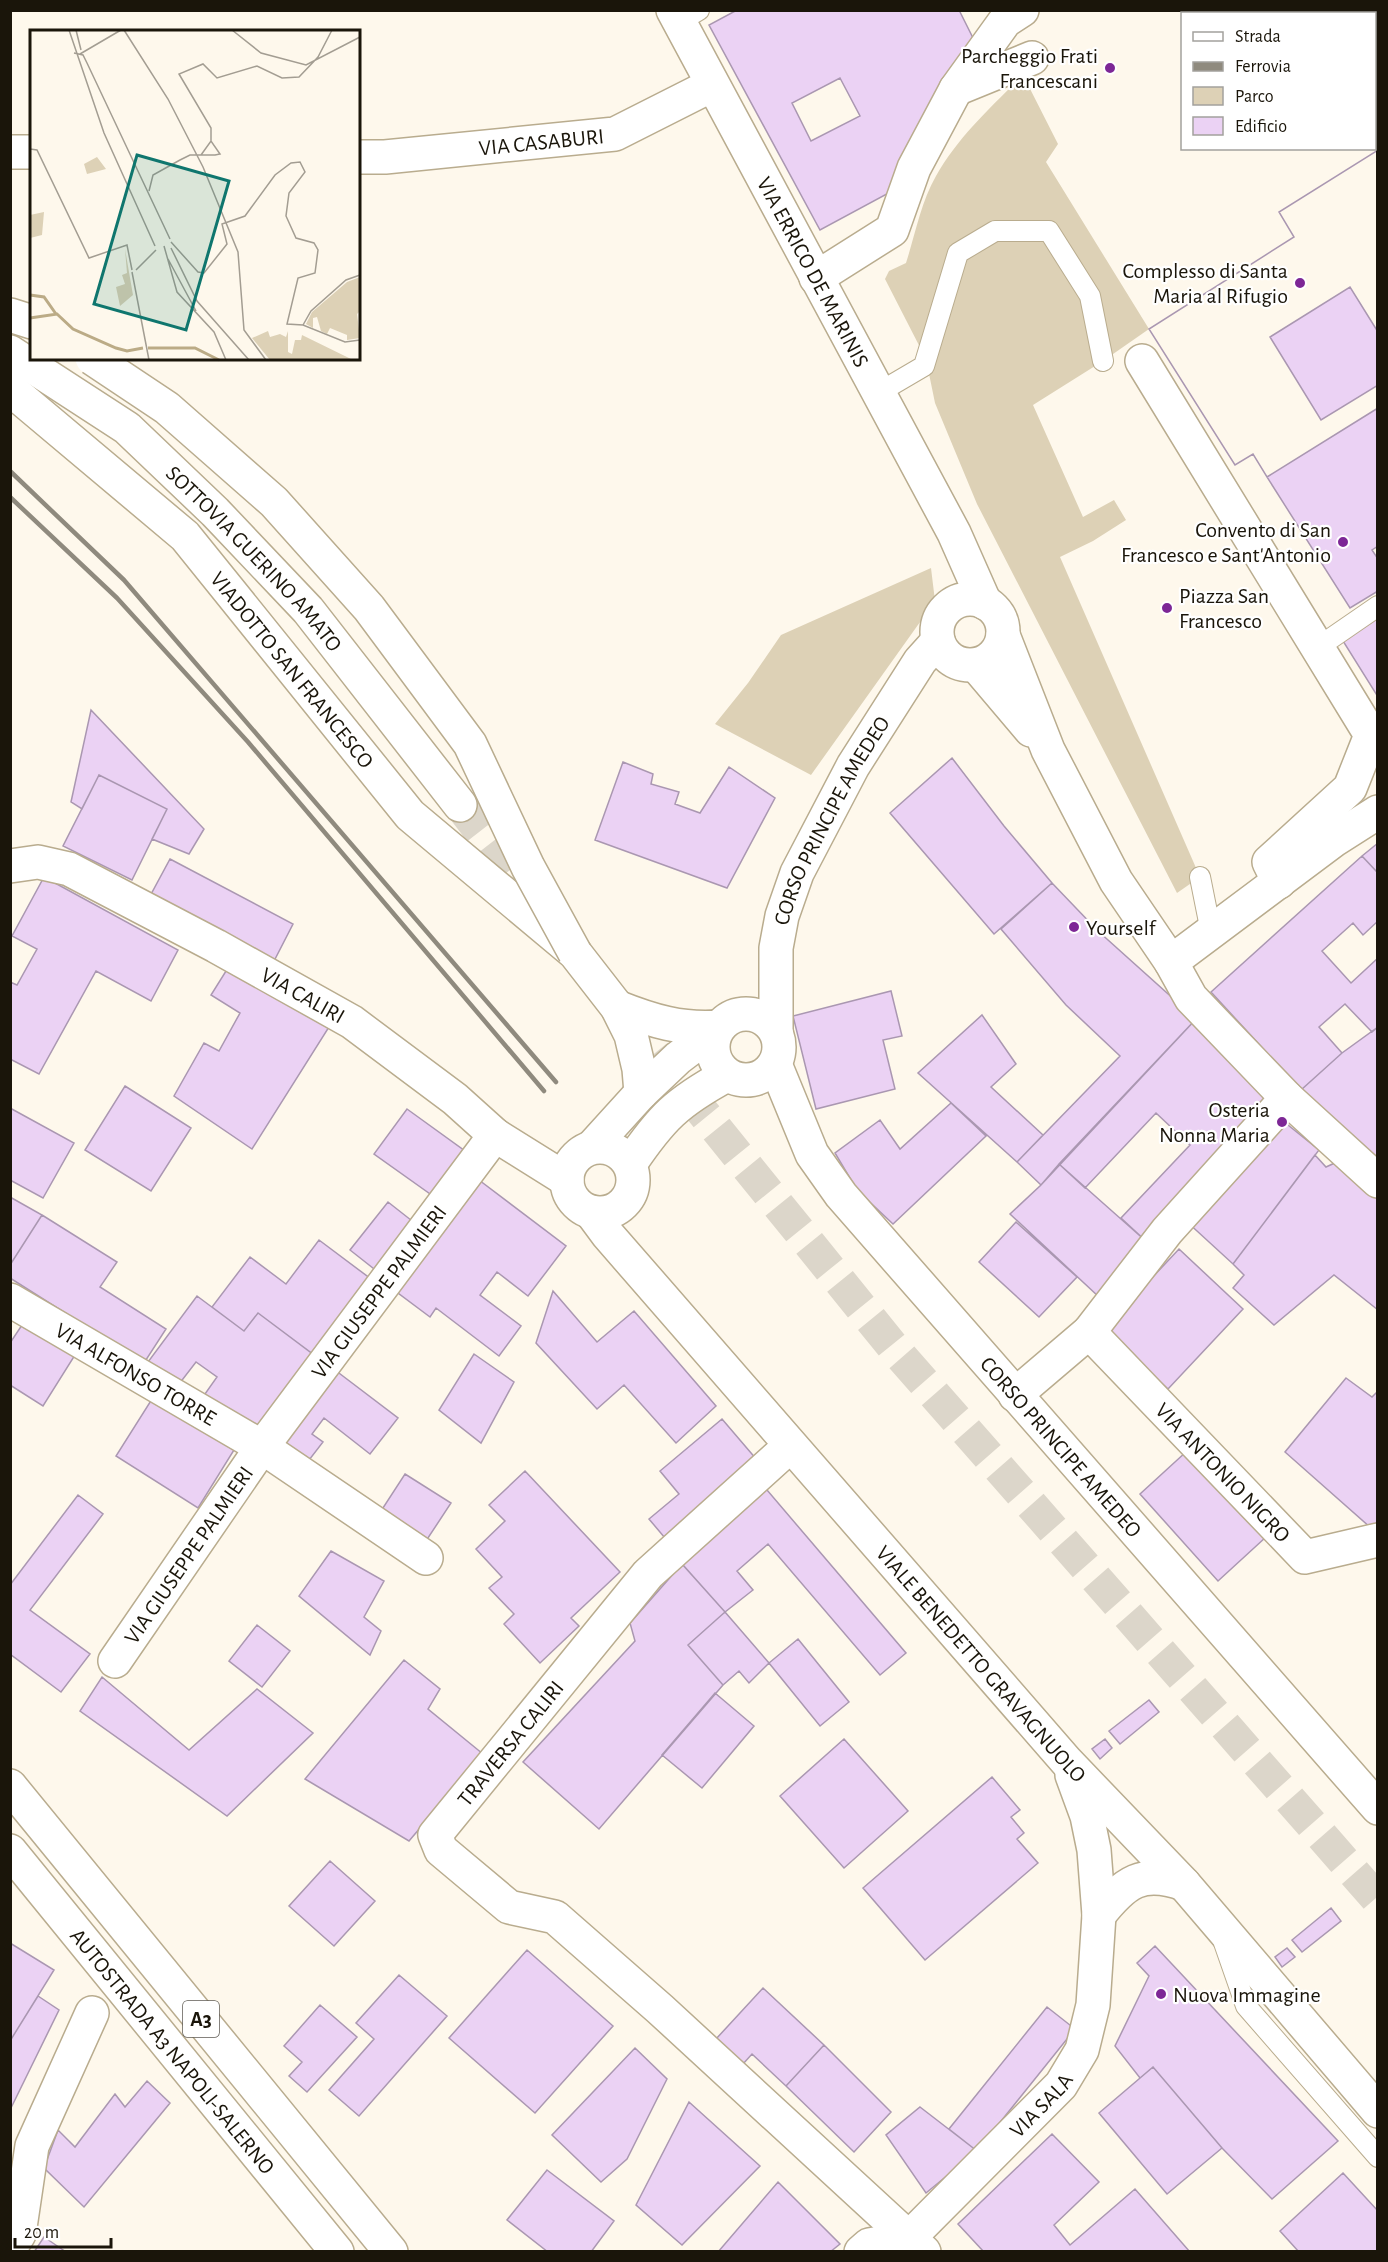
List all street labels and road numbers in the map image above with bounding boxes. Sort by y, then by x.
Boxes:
street label: VIA CASABURI [478,125,605,160]
street label: VIA ERRICO DE MARINIS [753,173,873,371]
street label: SOTTOVIA GUERINO AMATO [162,462,346,656]
street label: VIADOTTO SAN FRANCESCO [206,568,377,773]
street label: CORSO PRINCIPE AMEDEO [771,712,894,927]
street label: VIA CALIRI [257,964,348,1028]
street label: VIA GIUSEPPE PALMIERI [307,1201,451,1383]
street label: VIA ALFONSO TORRE [51,1319,220,1430]
street label: CORSO PRINCIPE AMEDEO [976,1353,1145,1542]
street label: VIA ANTONIO NIGRO [1151,1399,1294,1547]
street label: VIA GIUSEPPE PALMIERI [120,1462,257,1648]
street label: VIALE BENEDETTO GRAVAGNUOLO [872,1542,1090,1787]
street label: TRAVERSA CALIRI [454,1677,568,1811]
street label: AUTOSTRADA A3 NAPOLI-SALERNO [66,1925,279,2179]
road number: A3 [183,2001,219,2037]
street label: VIA SALA [1006,2070,1077,2142]

